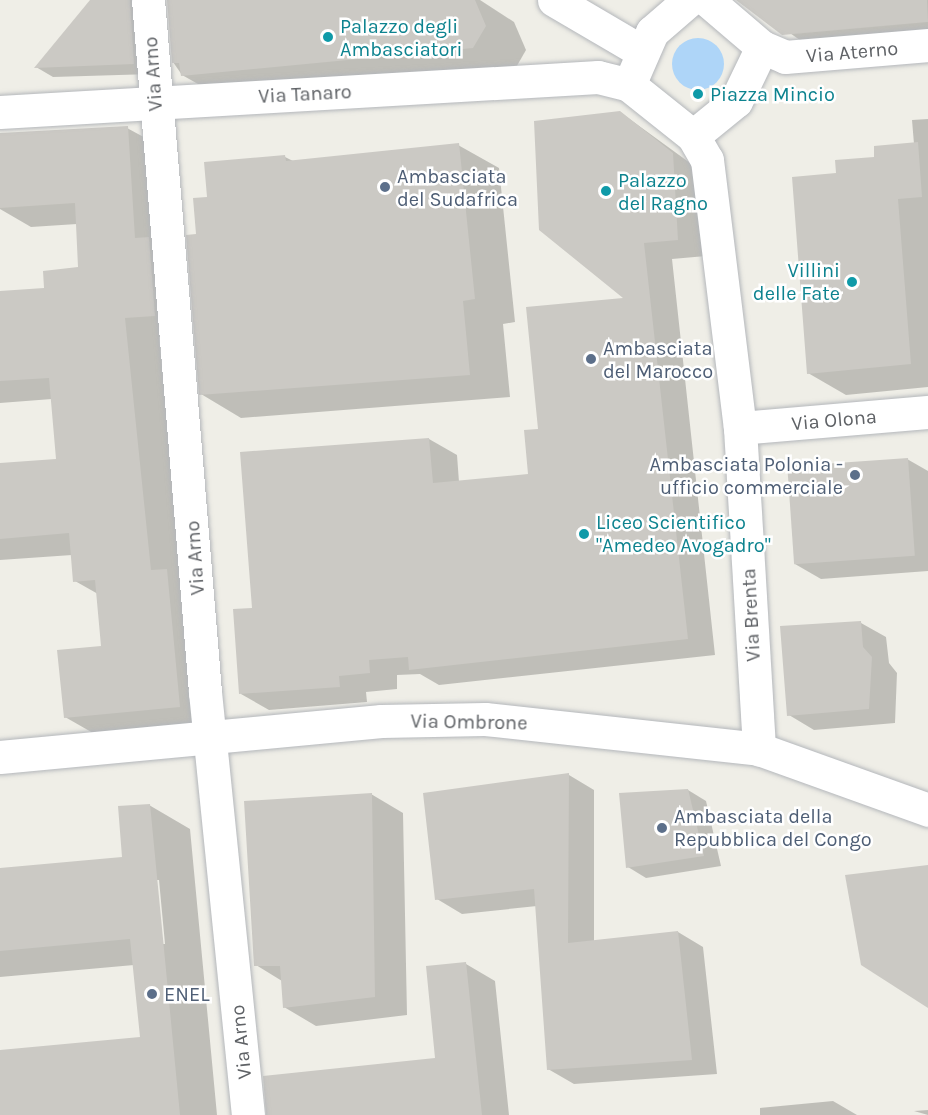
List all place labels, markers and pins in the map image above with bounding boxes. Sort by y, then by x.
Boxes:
place label: Palazzo degli Ambasciatori [340,14,462,61]
marker: Palazzo degli Ambasciatori [321,30,335,44]
place label: Piazza Mincio [710,82,835,106]
marker: Piazza Mincio [691,87,705,101]
place label: Ambasciata del Sudafrica [397,164,518,211]
place label: Palazzo del Ragno [618,168,708,215]
marker: Ambasciata del Sudafrica [378,180,392,194]
marker: Palazzo del Ragno [599,184,613,198]
place label: Villini delle Fate [753,258,840,305]
marker: Villini delle Fate [845,275,859,289]
place label: Ambasciata del Marocco [603,336,713,383]
marker: Ambasciata del Marocco [584,352,598,366]
place label: Ambasciata Polonia - ufficio commerciale [650,452,843,499]
marker: Ambasciata Polonia - ufficio commerciale [848,468,862,482]
place label: Liceo Scientifico "Amedeo Avogadro" [596,510,771,557]
marker: Liceo Scientifico "Amedeo Avogadro" [577,527,591,541]
place label: Ambasciata della Repubblica del Congo [674,804,872,851]
marker: Ambasciata della Repubblica del Congo [655,821,669,835]
place label: ENEL [164,982,210,1006]
marker: ENEL [145,987,159,1001]

